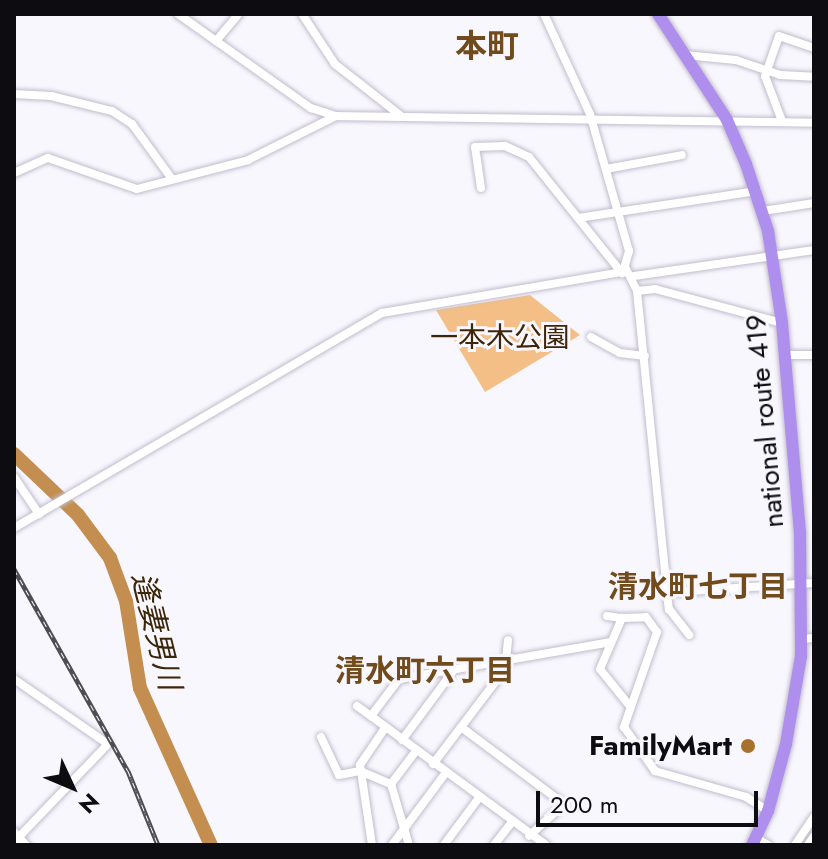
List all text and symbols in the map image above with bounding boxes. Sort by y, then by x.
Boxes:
district label: 本町 [455,27,519,65]
street label: national route 419 [739,313,791,529]
park label: 一本木公園 [430,321,570,355]
water label: 逢妻男川 [124,568,188,694]
district label: 清水町七丁目 [608,569,788,605]
district label: 清水町六丁目 [335,653,515,689]
place label: FamilyMart [589,729,732,763]
marker: FamilyMart [739,737,757,755]
north arrow [32,747,112,827]
scale bar [540,775,762,825]
text: N [72,786,107,821]
text: 200 m [550,787,618,822]

